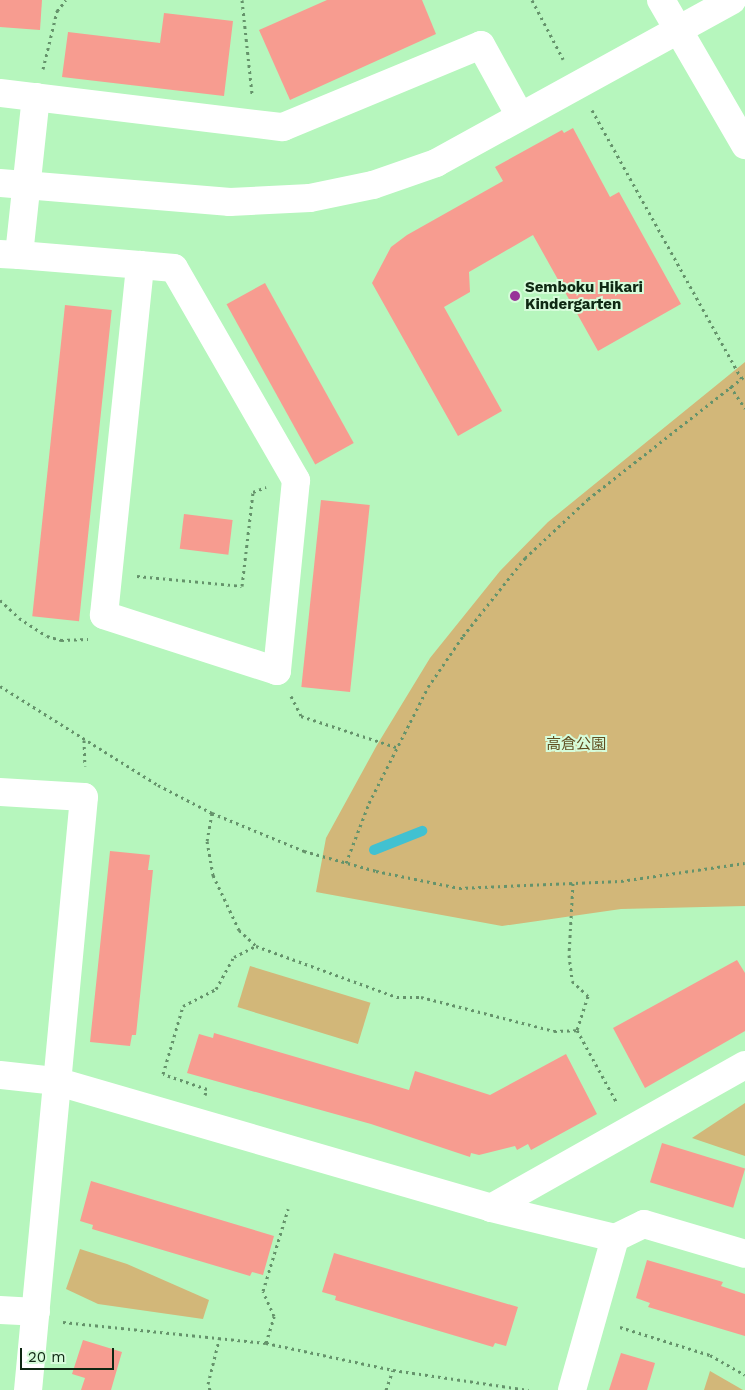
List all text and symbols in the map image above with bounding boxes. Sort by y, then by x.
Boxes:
place label: Semboku Hikari Kindergarten [525,278,643,313]
marker: Semboku Hikari Kindergarten [509,290,521,302]
park label: 高倉公園 [546,736,606,754]
scale bar [22,1338,116,1370]
text: 20 m [28,1348,66,1366]

